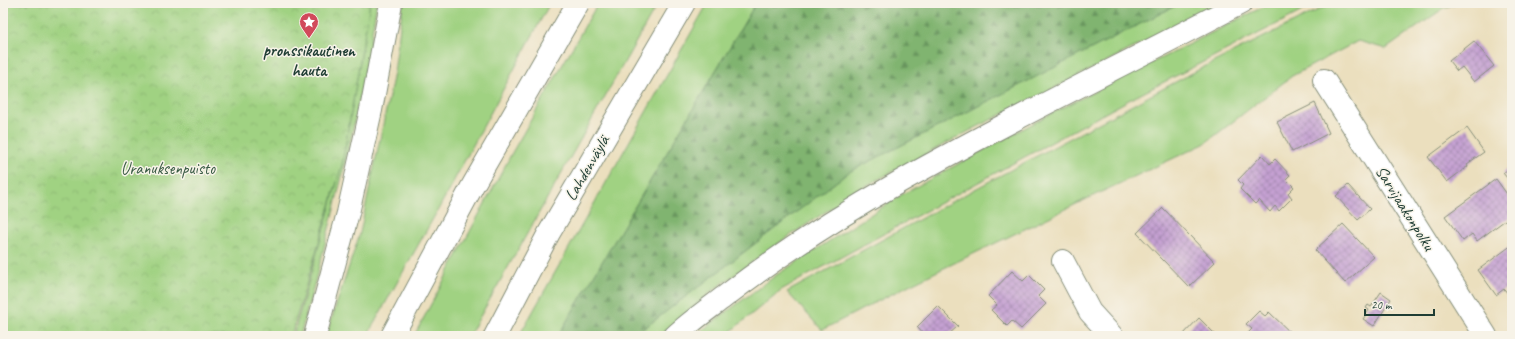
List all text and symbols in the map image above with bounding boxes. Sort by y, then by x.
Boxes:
place icon: pronssikautinen hauta [298,11,320,39]
place label: pronssikautinen hauta [263,40,356,81]
street label: Lahdenväylä [560,130,615,204]
park label: Uranuksenpuisto [121,158,216,179]
street label: Sarvijaakonpolku [1371,162,1440,256]
scale bar [1365,291,1434,317]
text: 20 m [1371,297,1393,313]

